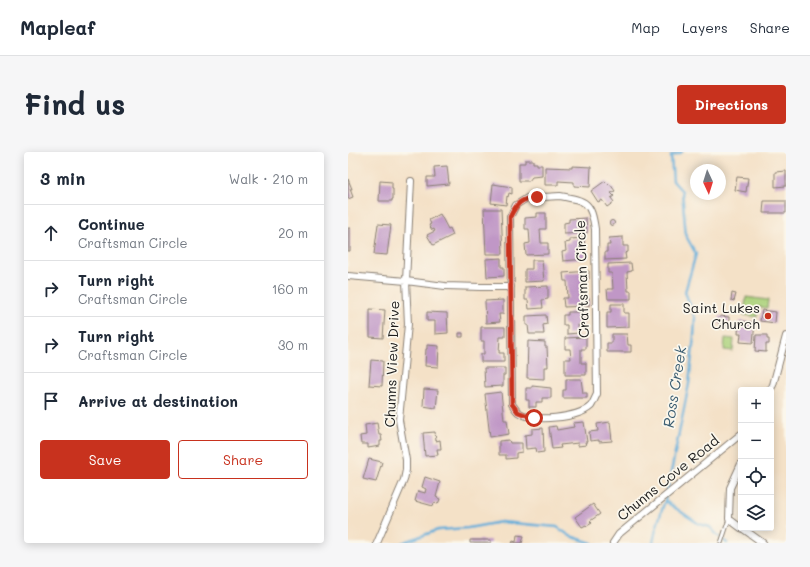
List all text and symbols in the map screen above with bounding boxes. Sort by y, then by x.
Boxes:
text: Mapleaf [20,15,95,40]
text: Map [631,18,660,37]
text: Layers [682,18,728,37]
text: Share [750,18,790,37]
button: Directions [677,85,786,124]
text: Find us [24,86,125,122]
north arrow [690,164,726,200]
text: 3 min [40,167,85,189]
text: Walk · 210 m [229,170,308,187]
route end [528,188,546,206]
text: Continue [78,214,145,234]
street label: Craftsman Circle [570,220,593,338]
icon: ahead [40,222,62,244]
text: 20 m [278,224,308,241]
text: Craftsman Circle [78,234,188,251]
text: Turn right [78,270,155,290]
icon: right [40,278,62,300]
text: 160 m [272,280,308,297]
text: Craftsman Circle [78,290,188,307]
place label: Saint Lukes Church [683,298,760,333]
street label: Chunns View Drive [380,300,403,428]
marker: Saint Lukes Church [763,311,773,321]
text: Turn right [78,326,155,346]
icon: right [40,334,62,356]
text: 30 m [278,336,308,353]
water label: Ross Creek [658,343,691,429]
text: Craftsman Circle [78,346,188,363]
map controls [738,387,774,531]
button: + [738,387,774,423]
icon: arrive [40,390,62,412]
text: Arrive at destination [78,391,238,411]
route start [525,409,543,427]
button: − [738,423,774,459]
street label: Chunns Cove Road [613,430,723,525]
button: Save [40,440,170,479]
button: Share [178,440,308,479]
button: locate [738,459,774,495]
button: layers [738,495,774,531]

